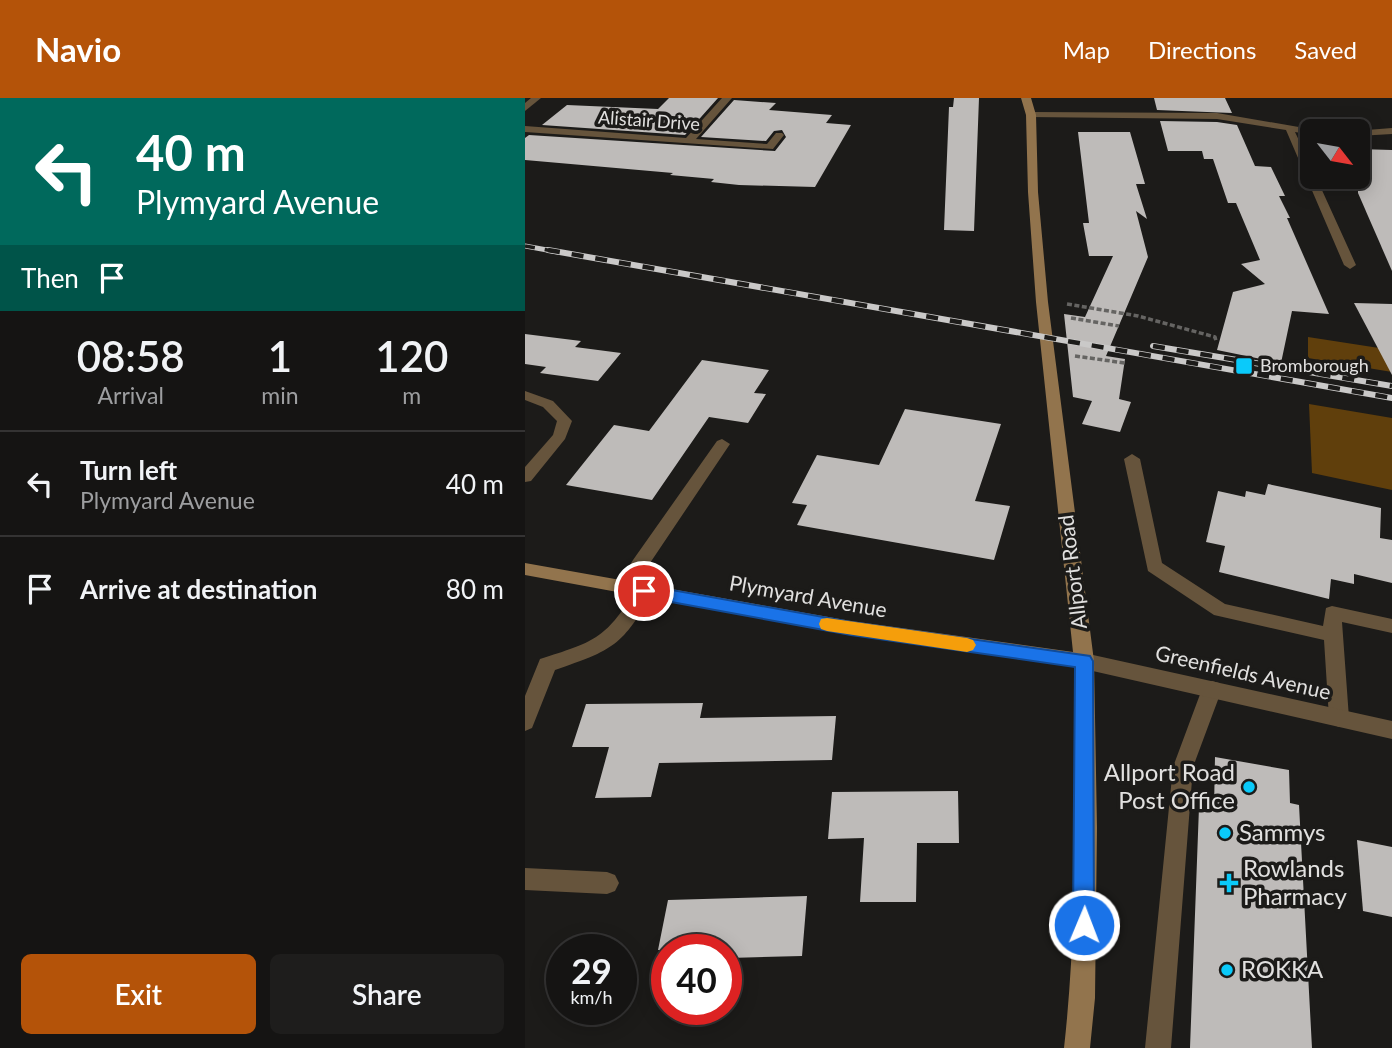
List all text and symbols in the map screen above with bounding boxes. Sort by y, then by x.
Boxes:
text: Navio [35,29,121,69]
text: Map [1063,35,1110,64]
text: Directions [1148,35,1256,64]
text: Saved [1294,35,1357,64]
street label: Alistair Drive [597,105,701,135]
north arrow [1300,119,1370,189]
map controls [1300,119,1370,189]
text: 40 m [136,123,246,181]
icon: left [21,126,112,217]
text: Plymyard Avenue [136,182,379,221]
icon: arrive [93,259,131,297]
text: Then [21,262,79,294]
text: 08:58 [77,331,185,381]
text: 1 [268,331,292,381]
text: 120 [375,331,448,381]
place label: Bromborough [1260,354,1369,376]
marker: Bromborough [1234,356,1254,376]
text: Arrival [98,381,164,409]
text: min [261,381,299,409]
text: m [402,381,421,409]
text: Turn left [80,454,177,486]
icon: left [21,465,59,503]
text: 40 m [446,468,504,500]
text: Plymyard Avenue [80,486,255,514]
street label: Allport Road [1052,514,1091,631]
pin [614,561,674,621]
street label: Plymyard Avenue [728,569,889,622]
icon: arrive [21,570,59,608]
icon: arrive [625,572,663,610]
text: Arrive at destination [80,573,317,605]
text: 80 m [446,573,504,605]
street label: Greenfields Avenue [1153,639,1333,704]
place label: Allport Road Post Office [1104,757,1235,814]
marker: Allport Road Post Office [1241,779,1257,795]
place label: Sammys [1239,817,1326,846]
marker: Sammys [1217,825,1233,841]
place label: Rowlands Pharmacy [1243,853,1348,910]
marker: Rowlands Pharmacy [1221,875,1237,891]
position arrow [1047,888,1121,962]
speed limit sign: 40 [651,934,742,1025]
text: 29 [571,949,612,991]
button: Exit [21,954,256,1034]
button: Share [270,954,504,1034]
place label: ROKKA [1241,954,1324,983]
marker: ROKKA [1219,962,1235,978]
text: km/h [570,986,613,1008]

